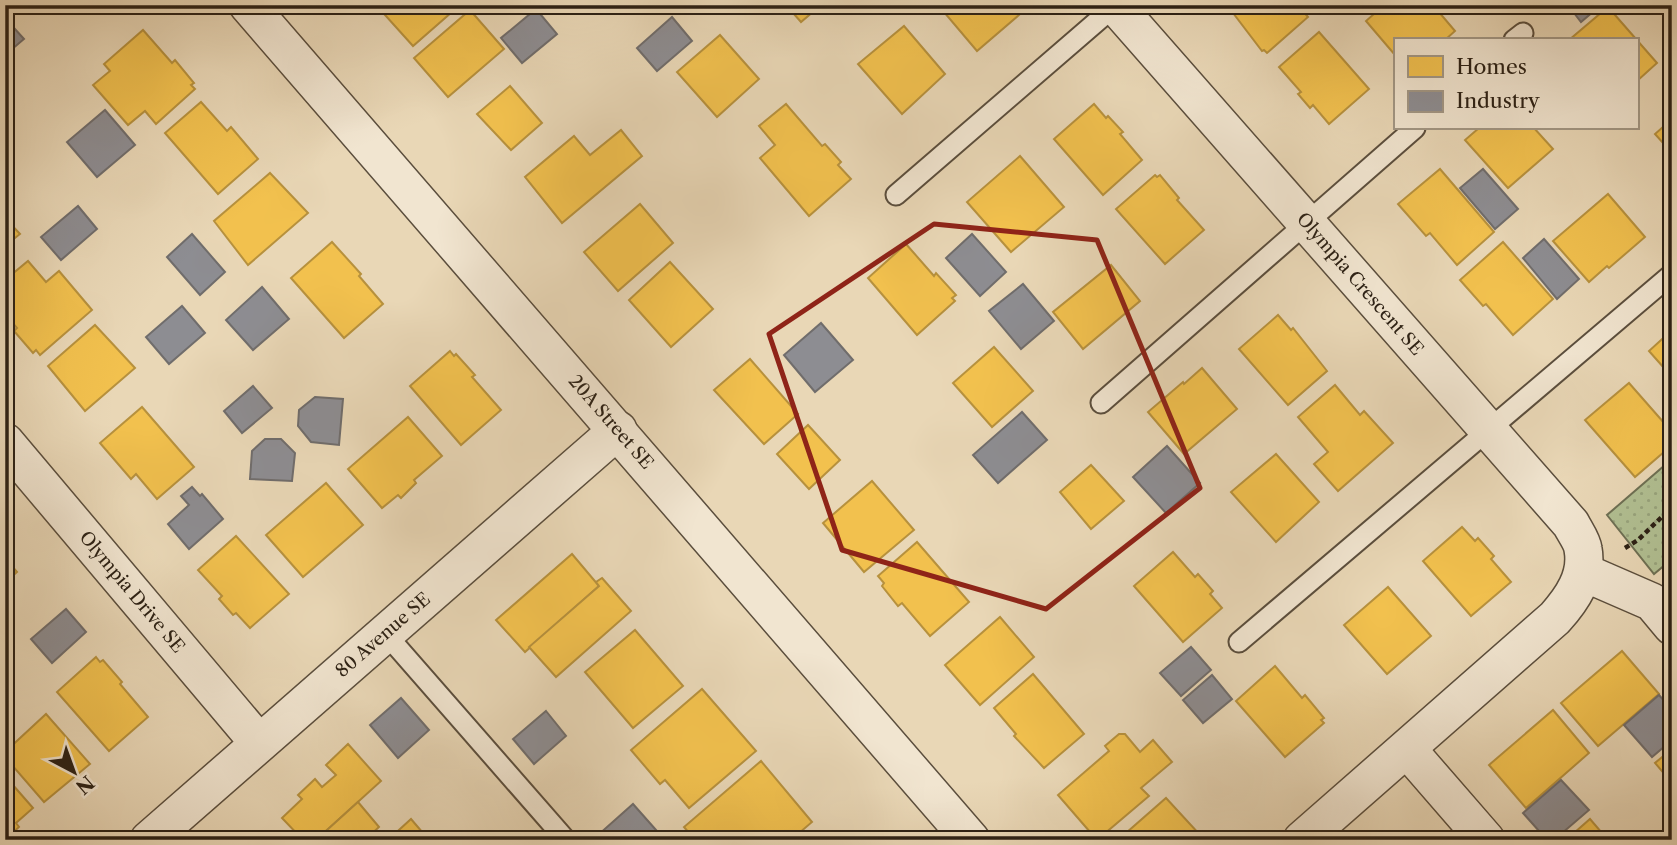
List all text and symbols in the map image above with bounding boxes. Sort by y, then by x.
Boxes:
legend [1394,38,1638,130]
text: Homes [1456,54,1527,79]
text: Industry [1456,88,1540,113]
street label: Olympia Crescent SE [1292,208,1428,360]
street label: 20A Street SE [564,370,658,474]
street label: Olympia Drive SE [75,527,189,657]
street label: 80 Avenue SE [331,588,435,682]
north arrow [38,736,108,806]
text: N [71,770,99,799]

